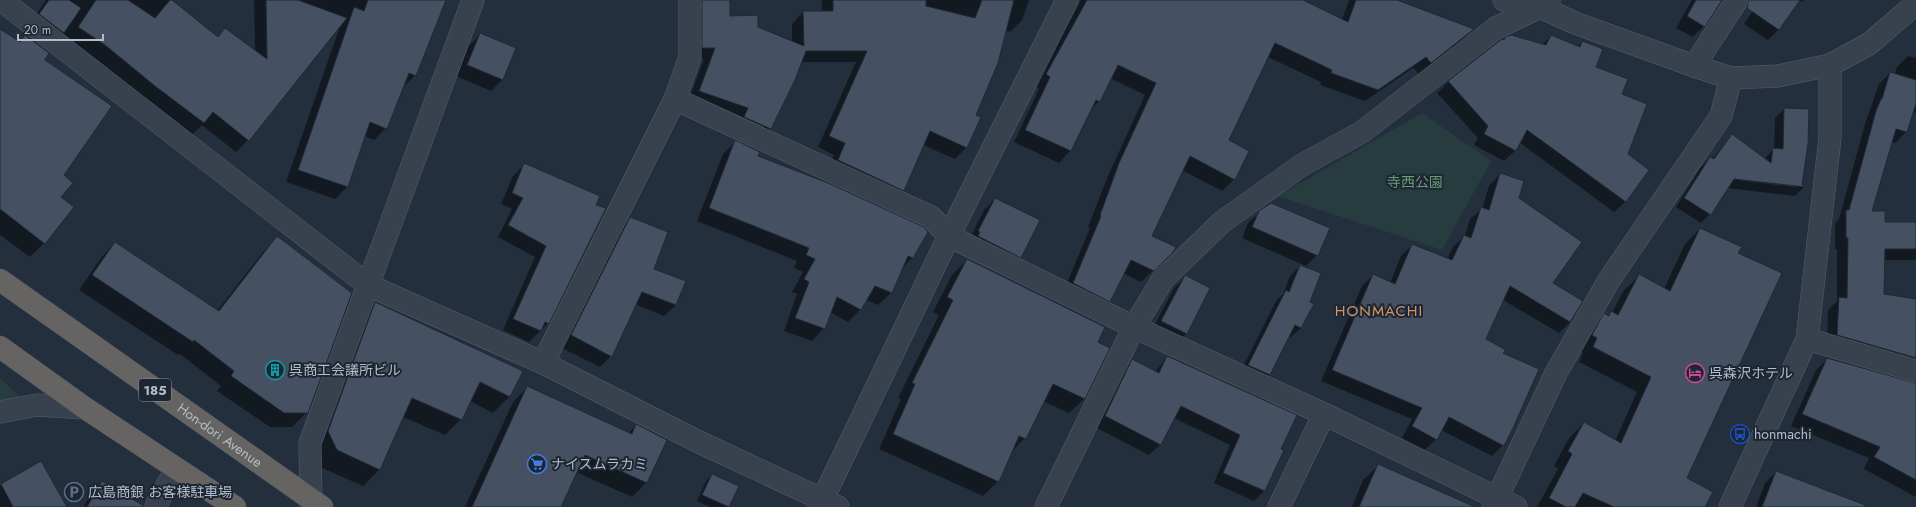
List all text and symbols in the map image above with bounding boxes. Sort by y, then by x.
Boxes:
scale bar [18,16,103,42]
text: 20 m [24,21,51,39]
park label: 寺西公園 [1387,172,1443,192]
district label: HONMACHI [1335,300,1423,322]
building icon: 呉商工会議所ビル [264,359,286,381]
place label: 呉商工会議所ビル [289,360,401,380]
hotel icon: 呉森沢ホテル [1684,362,1706,384]
place label: 呉森沢ホテル [1709,363,1793,383]
road number: 185 [139,379,171,401]
street label: Hon-dori Avenue [173,398,266,472]
bus stop icon: honmachi [1729,423,1751,445]
place label: honmachi [1754,424,1812,444]
supermarket icon: ナイスムラカミ [526,453,548,475]
place label: ナイスムラカミ [551,454,648,474]
parking icon: 広島商銀 お客様駐車場 [63,481,85,503]
place label: 広島商銀 お客様駐車場 [88,482,232,502]

